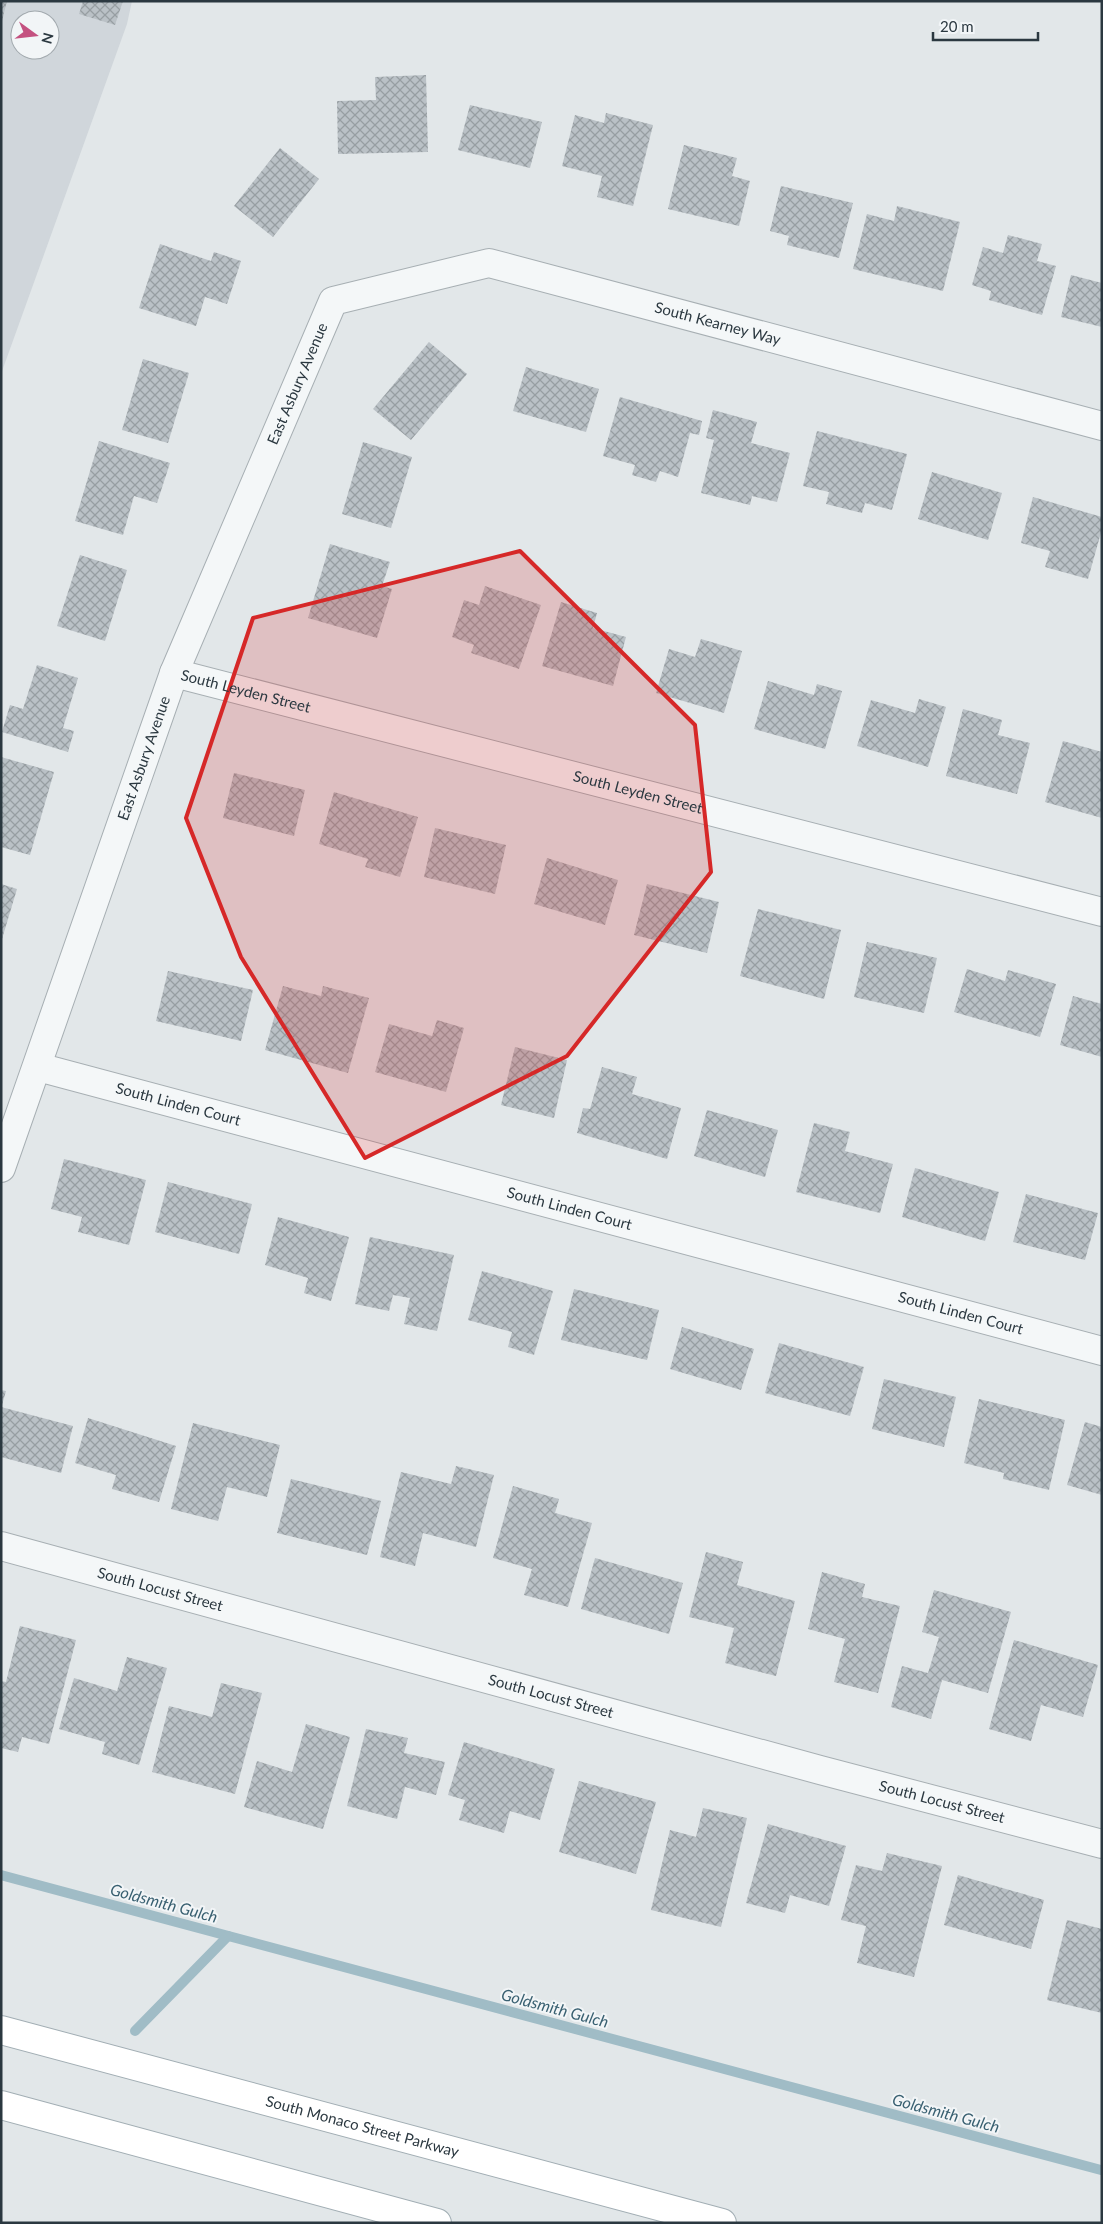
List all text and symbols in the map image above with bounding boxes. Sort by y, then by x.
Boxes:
north arrow [10,10,60,60]
scale bar [933,10,1038,42]
text: 20 m [940,17,974,35]
text: N [38,31,58,46]
street label: South Kearney Way [653,297,783,348]
street label: East Asbury Avenue [263,320,331,447]
street label: South Leyden Street [179,665,313,716]
street label: East Asbury Avenue [113,693,173,823]
street label: South Leyden Street [571,766,705,817]
street label: South Linden Court [114,1078,243,1129]
street label: South Linden Court [505,1183,635,1233]
street label: South Linden Court [897,1287,1026,1338]
street label: South Locust Street [96,1563,226,1614]
street label: South Locust Street [486,1670,616,1721]
street label: South Locust Street [877,1776,1007,1826]
water label: Goldsmith Gulch [108,1879,220,1926]
water label: Goldsmith Gulch [499,1984,611,2031]
water label: Goldsmith Gulch [890,2089,1002,2136]
street label: South Monaco Street Parkway [264,2091,461,2160]

